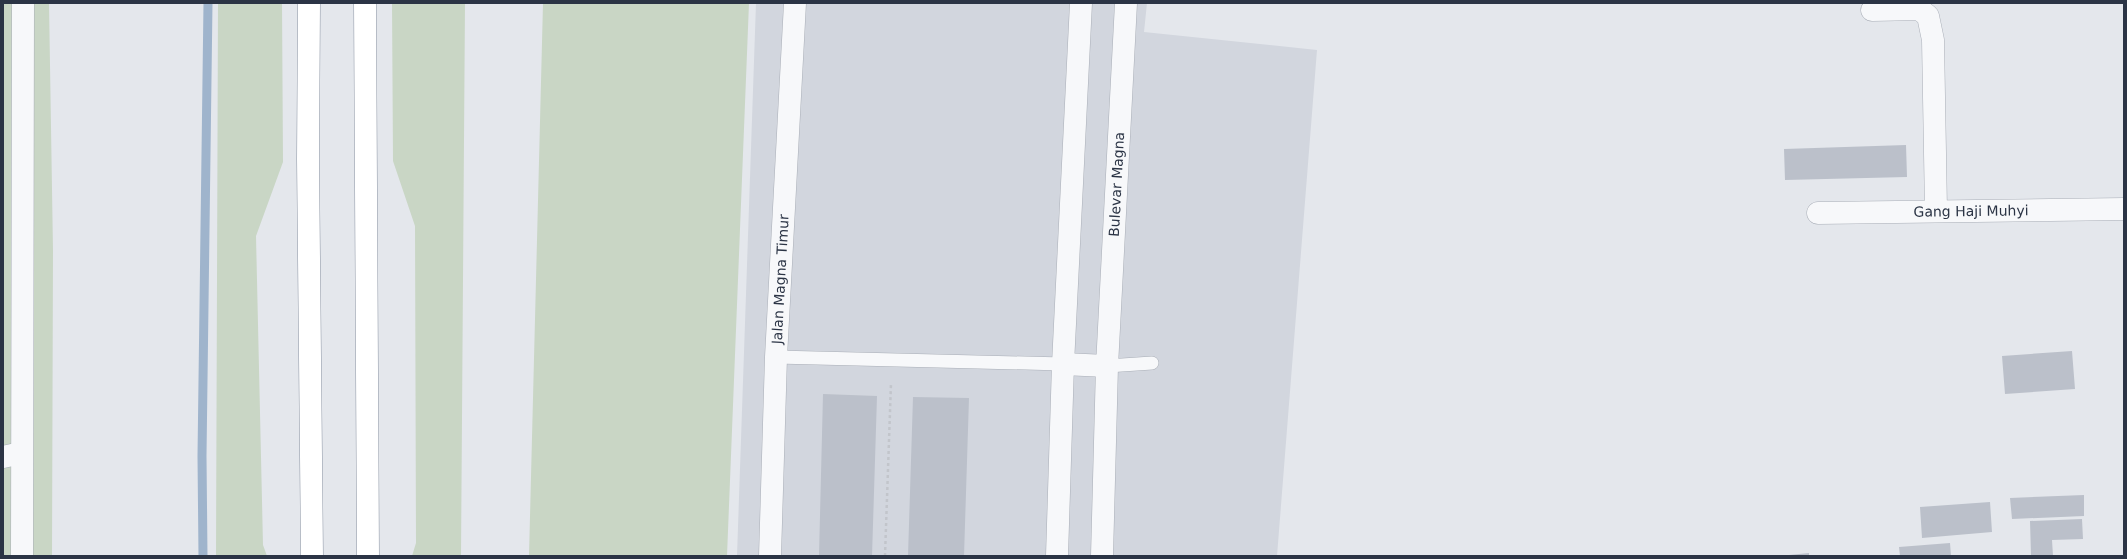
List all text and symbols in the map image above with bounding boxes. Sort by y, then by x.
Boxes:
street label: Bulevar Magna [1106,131,1127,237]
street label: Gang Haji Muhyi [1913,202,2029,220]
street label: Jalan Magna Timur [769,213,792,346]

